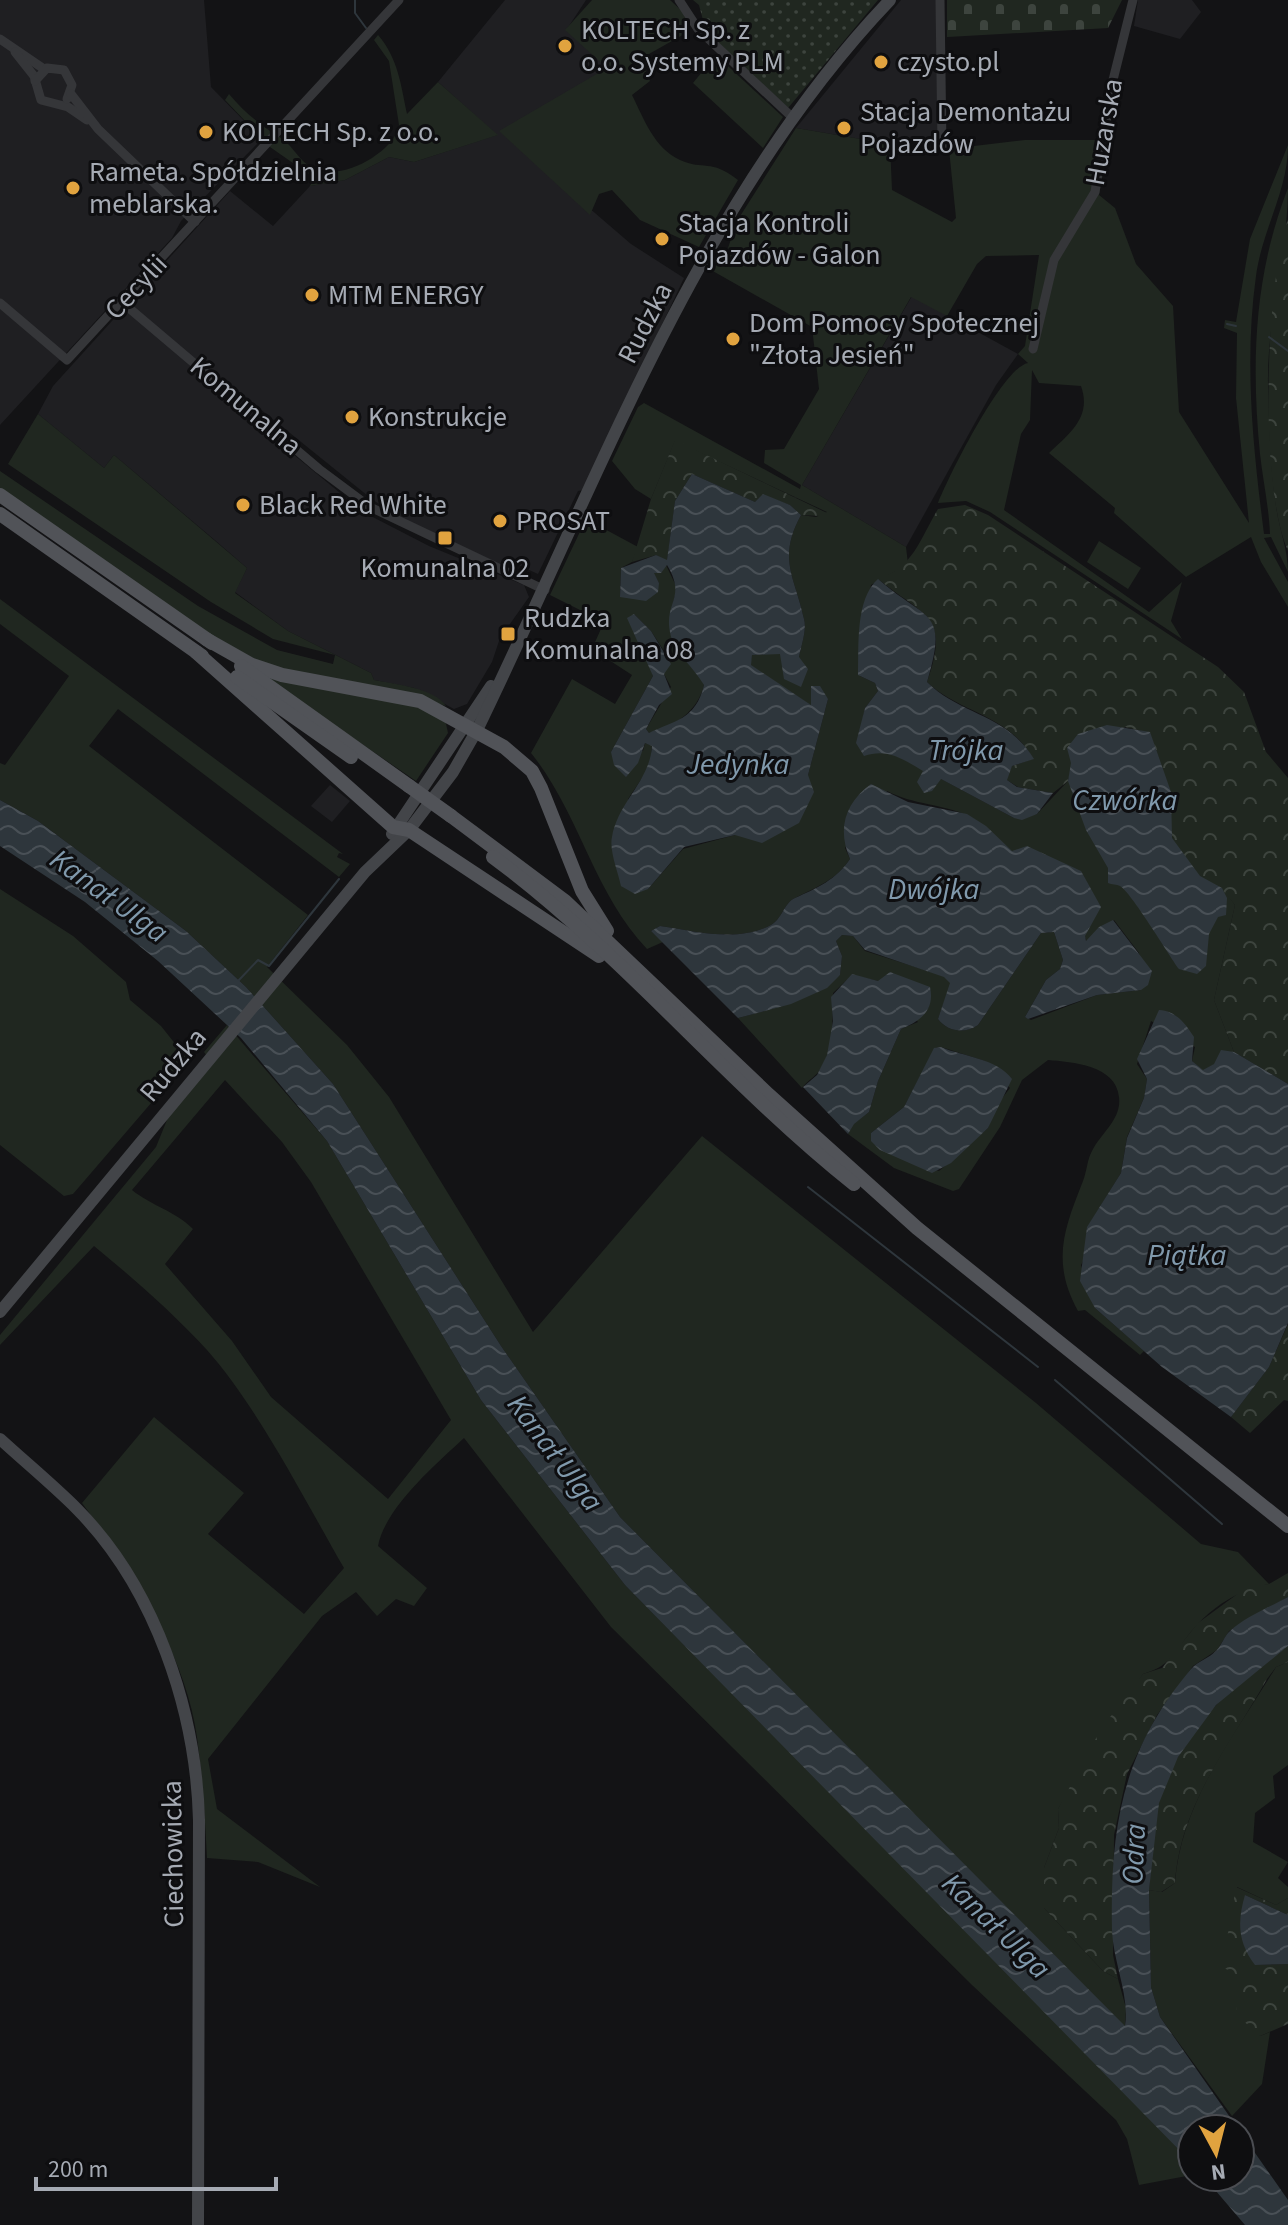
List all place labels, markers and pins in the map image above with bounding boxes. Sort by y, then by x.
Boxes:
place label: KOLTECH Sp. z o.o. Systemy PLM [581,10,784,82]
marker: KOLTECH Sp. z o.o. Systemy PLM [556,37,574,55]
place label: czysto.pl [897,42,999,82]
marker: czysto.pl [872,53,890,71]
place label: Stacja Demontażu Pojazdów [860,92,1071,164]
place label: KOLTECH Sp. z o.o. [222,112,440,152]
marker: Stacja Demontażu Pojazdów [835,119,853,137]
marker: KOLTECH Sp. z o.o. [197,123,215,141]
place label: Rameta. Spółdzielnia meblarska. [89,152,337,224]
marker: Rameta. Spółdzielnia meblarska. [64,179,82,197]
place label: Stacja Kontroli Pojazdów - Galon [678,203,881,275]
marker: Stacja Kontroli Pojazdów - Galon [653,230,671,248]
place label: MTM ENERGY [328,275,484,315]
marker: MTM ENERGY [303,286,321,304]
place label: Dom Pomocy Społecznej "Złota Jesień" [749,303,1039,375]
marker: Dom Pomocy Społecznej "Złota Jesień" [724,330,742,348]
place label: Konstrukcje [368,397,507,437]
marker: Konstrukcje [343,408,361,426]
place label: Black Red White [259,485,447,525]
marker: Black Red White [234,496,252,514]
place label: PROSAT [516,501,610,541]
marker: PROSAT [491,512,509,530]
marker: Komunalna 02 [436,529,454,547]
place label: Komunalna 02 [360,548,530,588]
place label: Rudzka Komunalna 08 [524,598,693,670]
marker: Rudzka Komunalna 08 [499,625,517,643]

